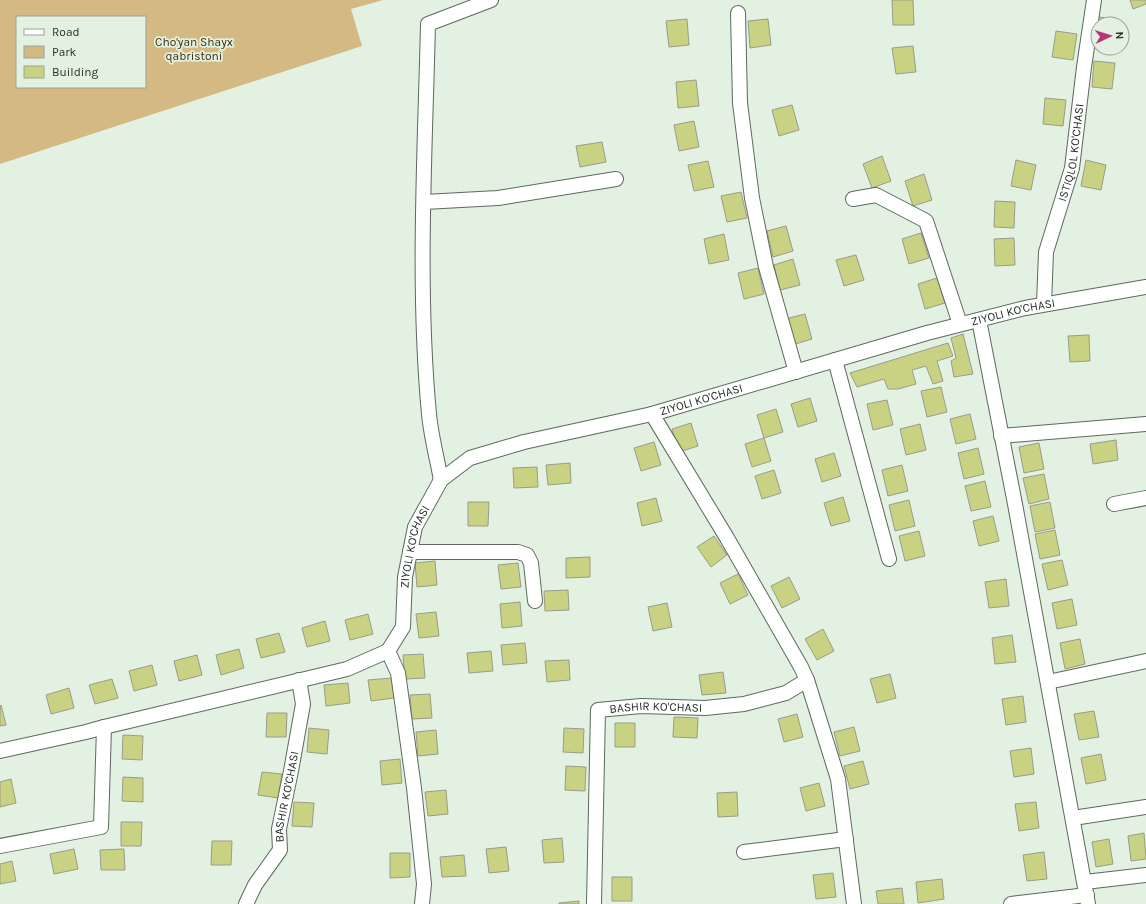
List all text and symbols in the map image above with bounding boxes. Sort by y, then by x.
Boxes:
legend [16,16,146,88]
north arrow [1090,16,1130,56]
text: Road [52,25,80,39]
text: N [1113,31,1126,40]
park label: Cho'yan Shayx qabristoni [155,35,233,63]
text: Park [52,45,77,59]
text: Building [52,65,99,79]
street label: ISTIQLOL KO'CHASI [1055,103,1087,203]
street label: ZIYOLI KO'CHASI [969,296,1056,329]
street label: ZIYOLI KO'CHASI [658,381,744,418]
street label: ZIYOLI KO'CHASI [398,503,433,589]
street label: BASHIR KO'CHASI [609,699,702,716]
street label: BASHIR KO'CHASI [272,750,301,843]

